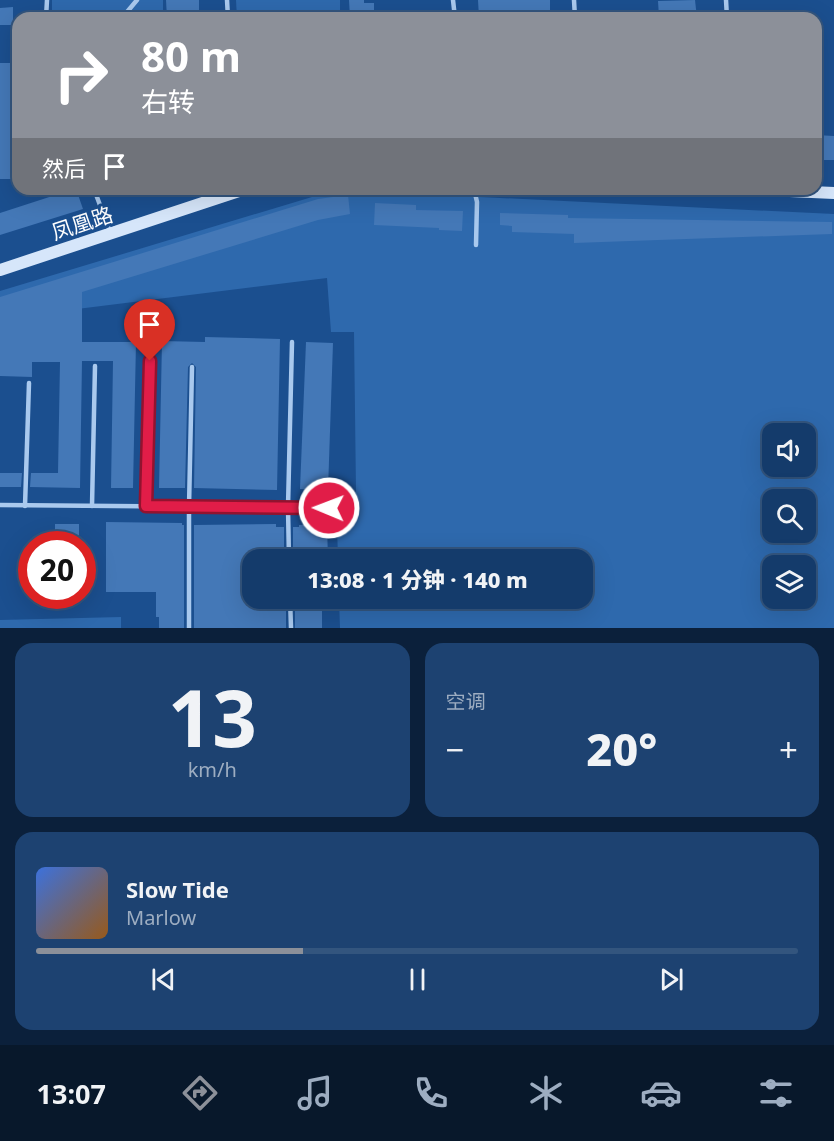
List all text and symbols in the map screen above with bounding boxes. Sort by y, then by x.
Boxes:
text: 80 m [141,27,241,84]
icon: right [42,36,120,114]
text: 右转 [141,83,195,120]
icon: arrive [98,150,131,183]
text: 然后 [42,153,86,183]
street label: 凤凰路 [48,200,116,246]
pin [124,299,175,361]
icon: arrive [133,308,166,341]
map controls [762,423,816,609]
button: sound [762,423,816,477]
position arrow [297,476,361,540]
button: search [762,489,816,543]
speed limit sign: 20 [18,531,96,609]
button: layers [762,555,816,609]
text: 13:08 · 1 分钟 · 140 m [307,564,528,594]
text: 13 [168,664,257,770]
text: 空调 [446,688,486,715]
text: 20° [586,718,657,779]
text: − [446,727,464,772]
text: + [779,727,798,772]
text: km/h [188,756,237,783]
text: Slow Tide [126,874,229,904]
text: Marlow [126,904,196,931]
icon: previous [147,963,180,996]
icon: pause [401,963,434,996]
icon: next [655,963,688,996]
icon: directions [179,1072,221,1114]
icon: music [294,1072,336,1114]
icon: phone [410,1072,452,1114]
icon: climate [525,1072,567,1114]
icon: car [640,1072,682,1114]
icon: filters [755,1072,797,1114]
text: 13:07 [37,1075,106,1112]

